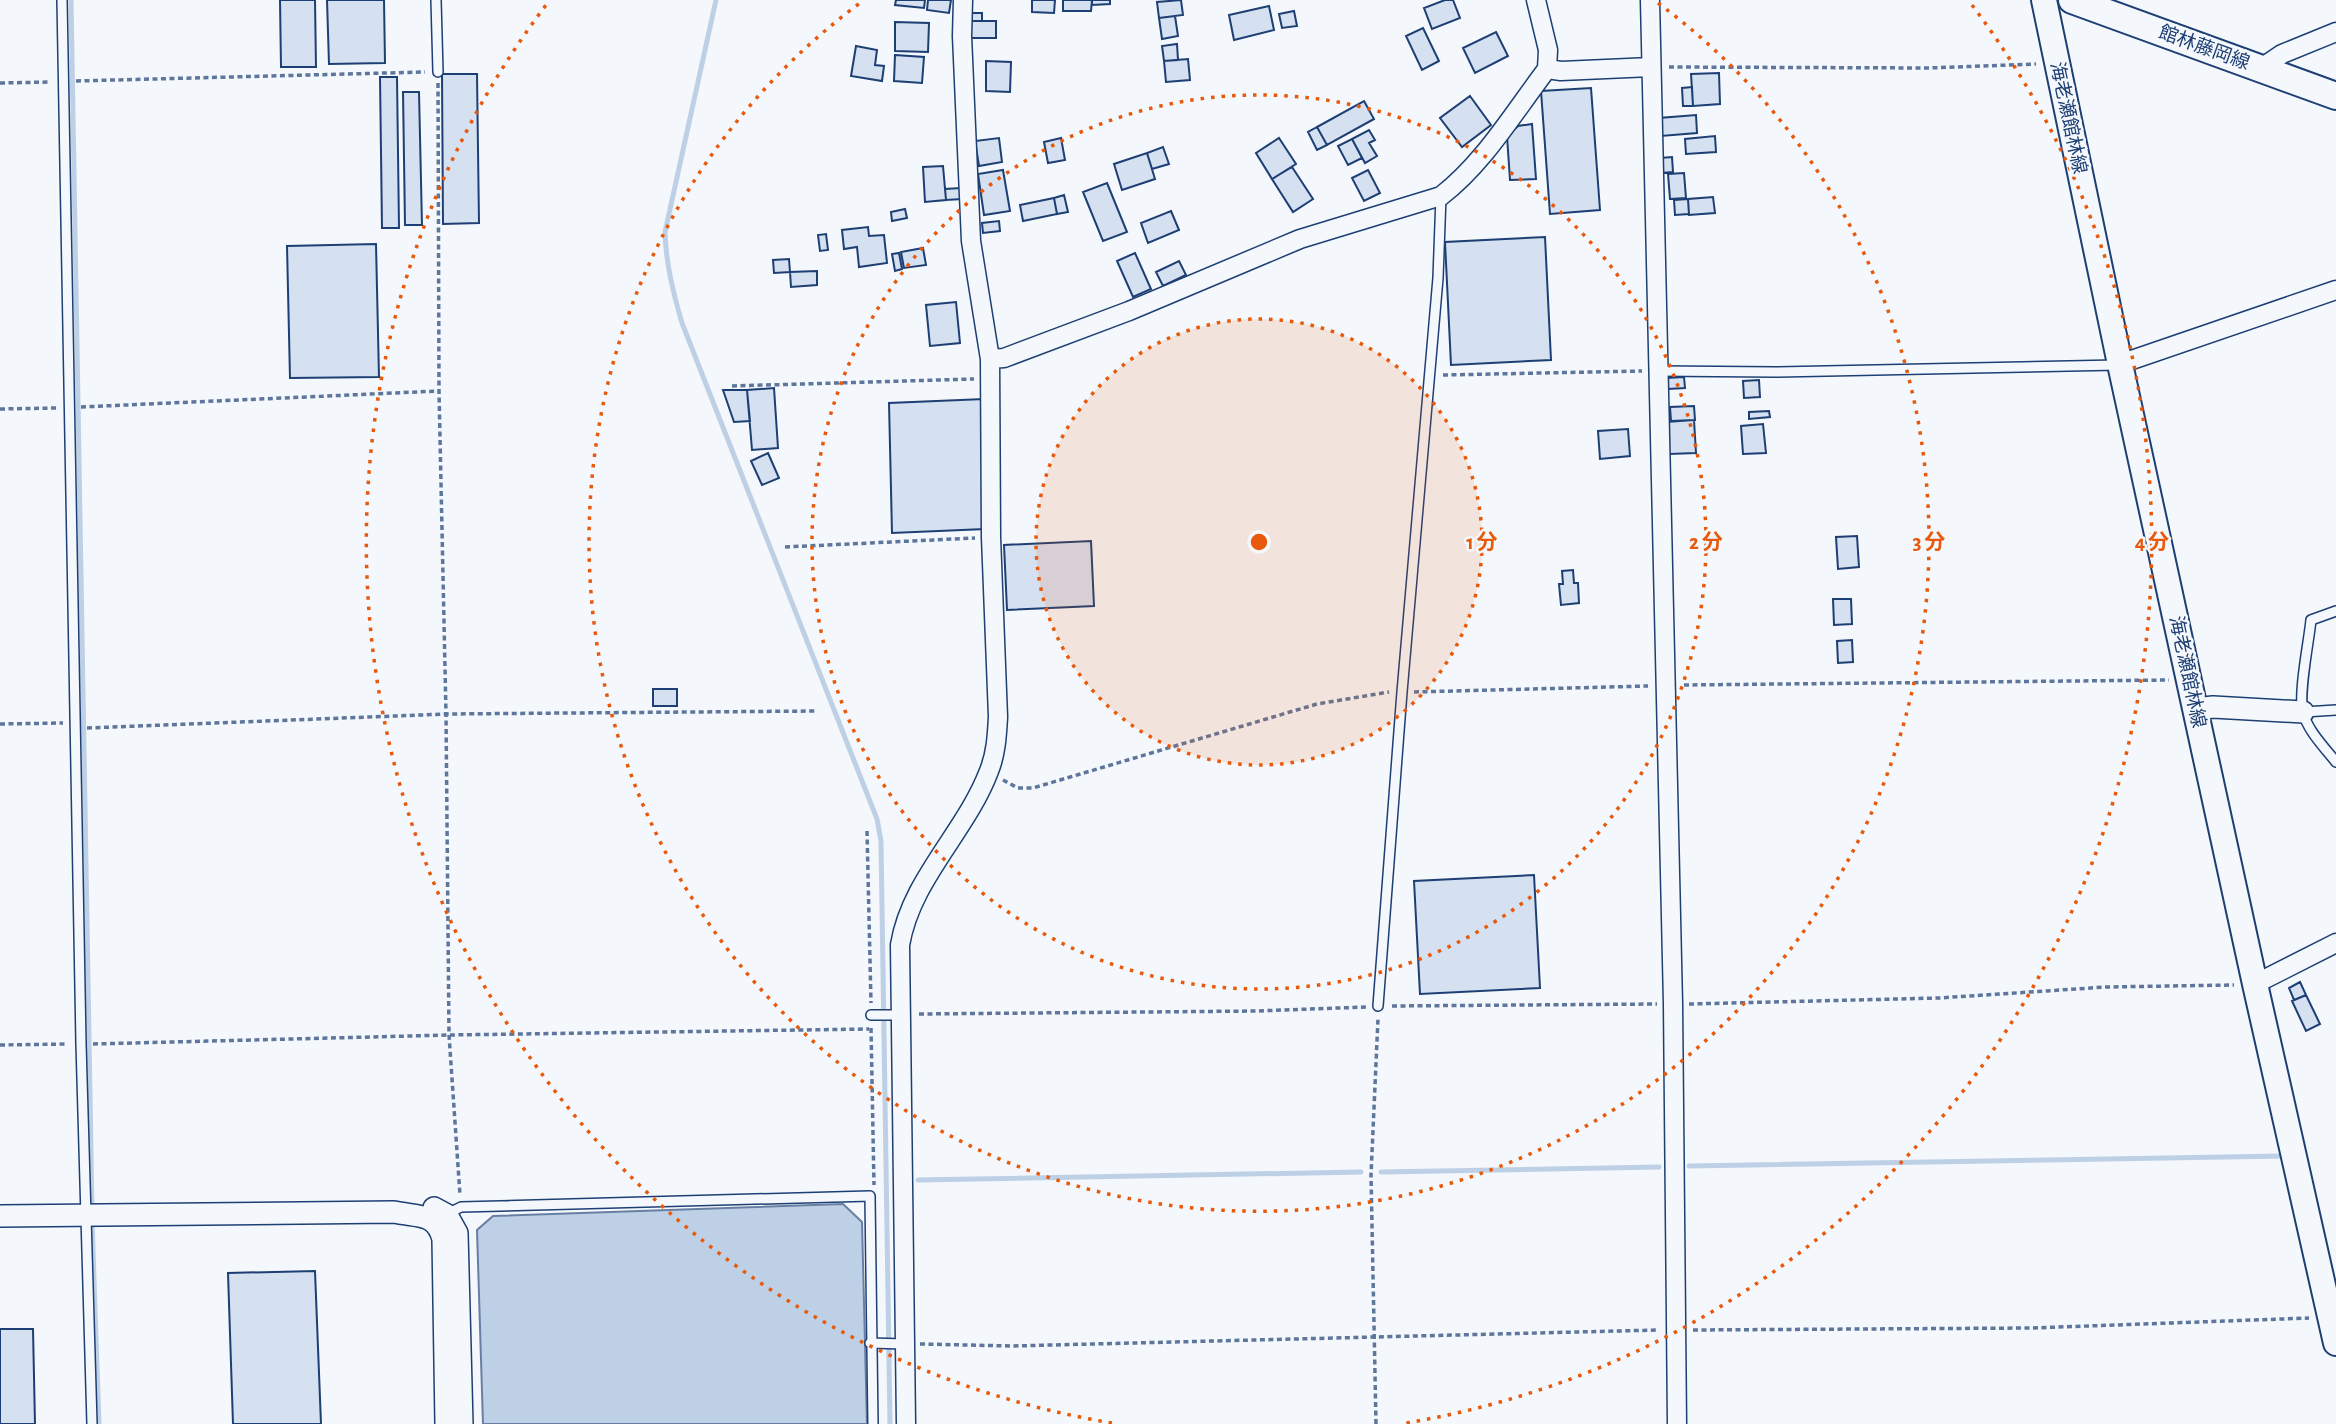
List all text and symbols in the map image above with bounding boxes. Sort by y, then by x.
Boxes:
street label: 館林藤岡線 [2156,21,2253,73]
street label: 海老瀬館林線 [2047,60,2091,176]
centre of rings [1247,530,1271,554]
text: 1 分 [1466,531,1498,553]
text: 2 分 [1689,531,1723,553]
text: 3 分 [1912,531,1946,553]
text: 4 分 [2135,531,2169,553]
street label: 海老瀬館林線 [2166,614,2210,730]

